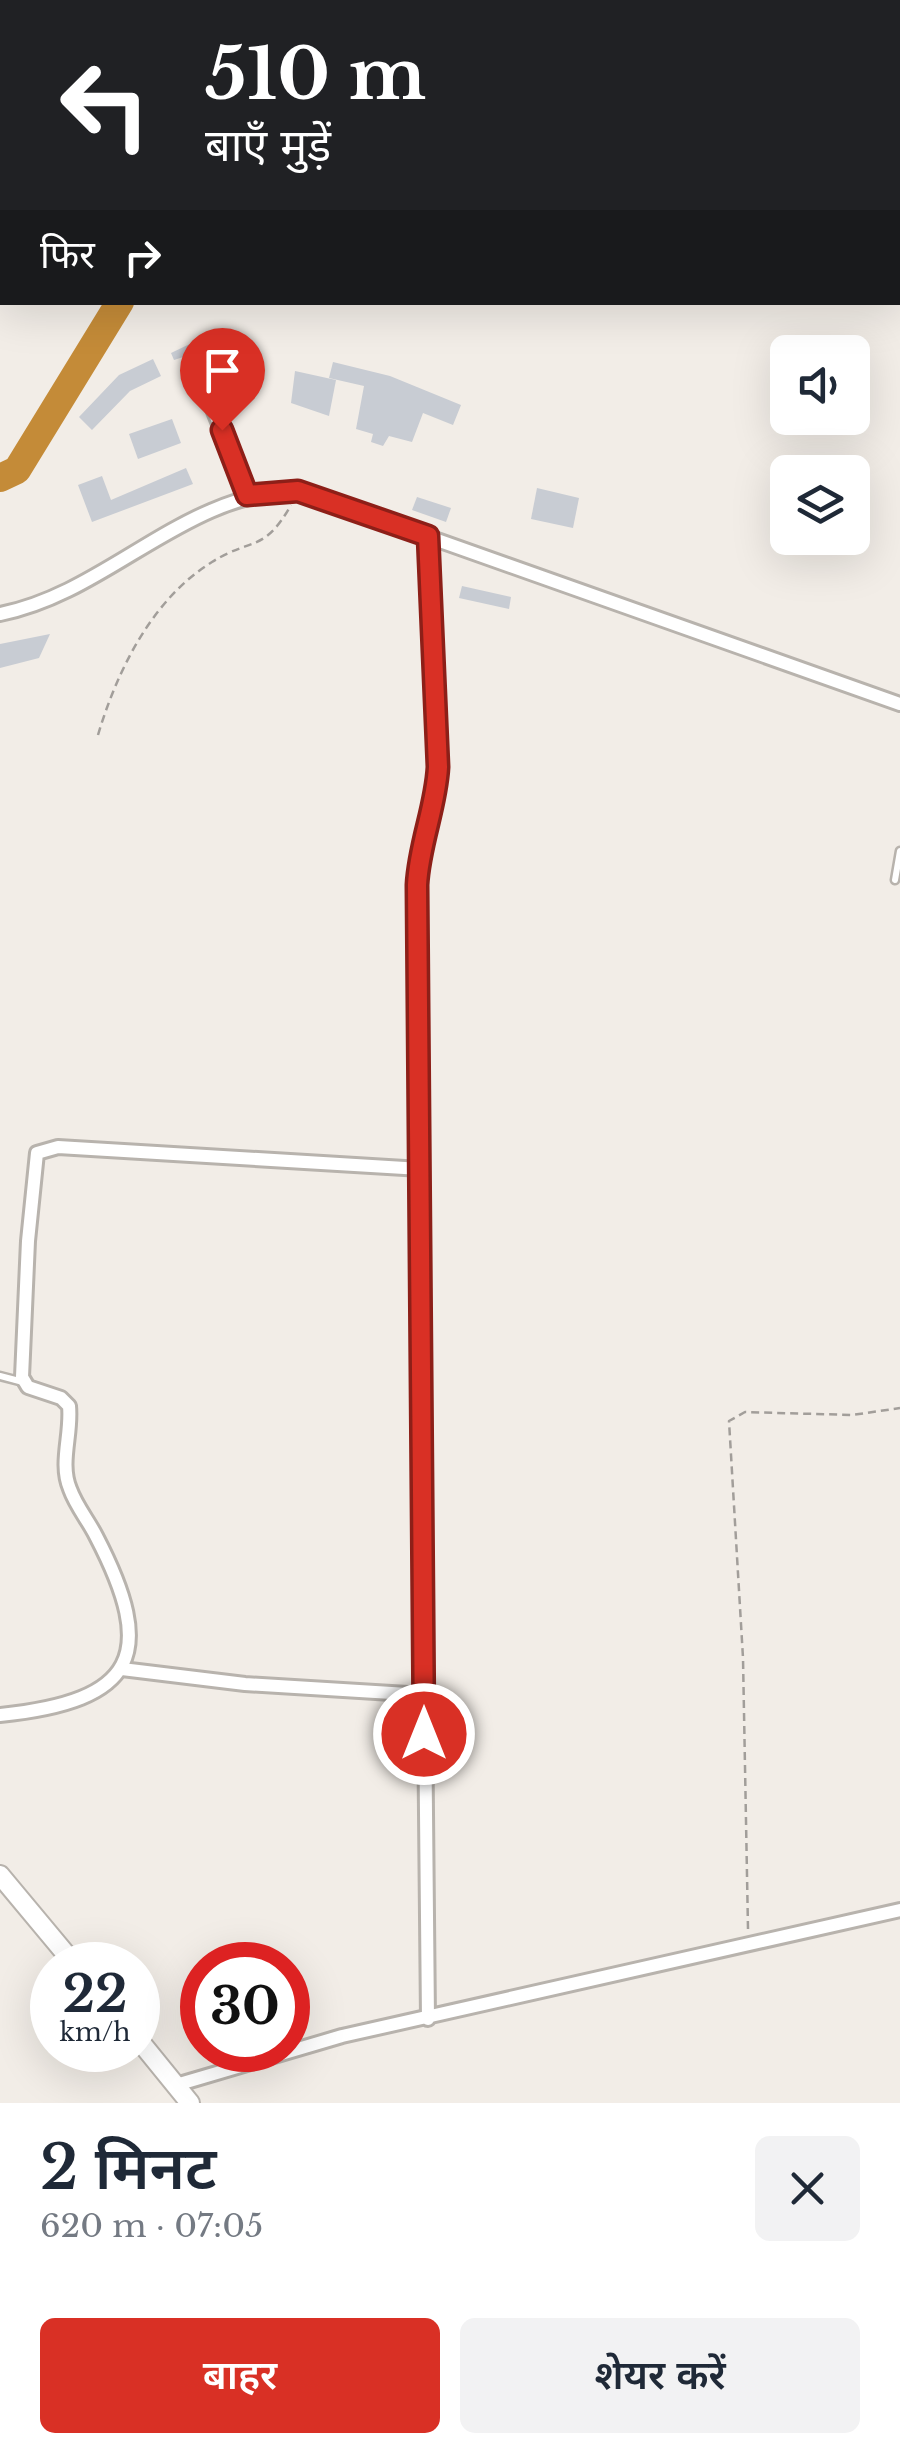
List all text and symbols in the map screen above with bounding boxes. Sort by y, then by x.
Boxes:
text: 510 m [205,31,426,118]
icon: left [40,40,170,170]
text: बाएँ मुड़ें [205,117,331,173]
icon: right [115,230,170,285]
text: फिर [40,231,95,278]
pin [180,328,265,431]
map controls [770,335,870,555]
button: sound [770,335,870,435]
icon: arrive [195,343,250,398]
button: layers [770,455,870,555]
position arrow [372,1682,476,1786]
speed limit sign: 30 [180,1942,310,2072]
text: 22 [62,1963,128,2026]
text: km/h [60,2017,130,2048]
text: 2 मिनट [40,2131,217,2205]
button: close [755,2136,860,2241]
text: 620 m · 07:05 [40,2206,263,2246]
button: बाहर [40,2318,440,2433]
button: शेयर करें [460,2318,860,2433]

